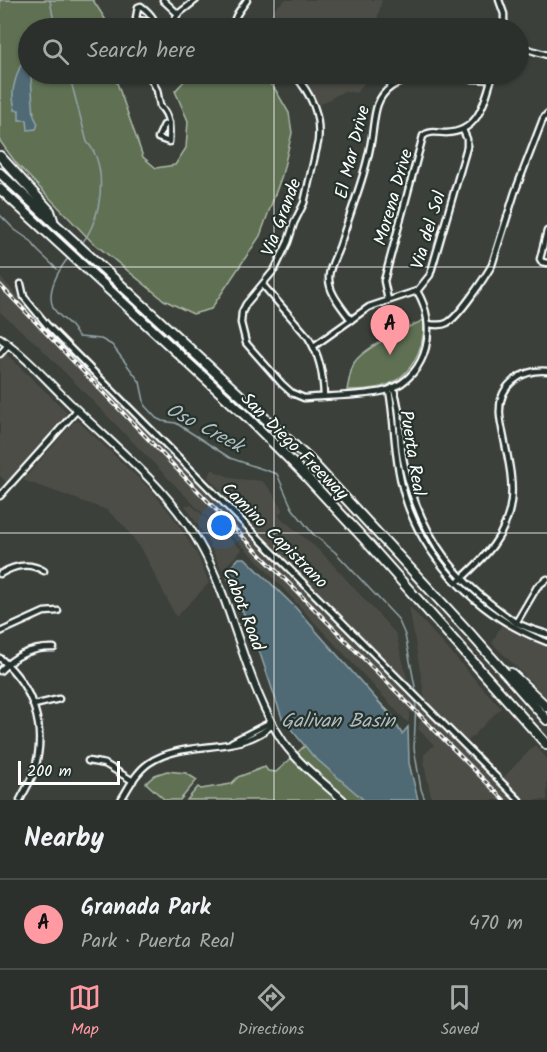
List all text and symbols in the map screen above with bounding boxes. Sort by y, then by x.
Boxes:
search box [18,18,529,84]
text: Search here [87,34,195,69]
icon: search [39,35,72,68]
street label: El Mar Drive [328,103,379,202]
street label: Morena Drive [367,146,422,249]
street label: Via Grande [254,174,311,261]
street label: Via del Sol [404,187,455,273]
pin: A [370,306,410,355]
street label: San Diego Freeway [233,386,355,508]
water label: Oso Creek [160,395,251,464]
street label: Puerta Real [390,408,433,499]
street label: Camino Capistrano [214,476,334,596]
your location [207,511,236,540]
street label: Cabot Road [213,564,272,656]
water label: Galivan Basin [281,706,396,738]
scale bar [18,758,120,786]
text: 200 m [27,759,71,784]
text: Nearby [24,818,104,860]
text: Granada Park [81,891,210,926]
text: A [37,908,50,940]
text: 470 m [469,908,523,940]
text: Park · Puerta Real [81,926,234,958]
tab: Map [68,981,101,1042]
tab: Directions [238,981,304,1042]
tab: Saved [441,981,479,1042]

